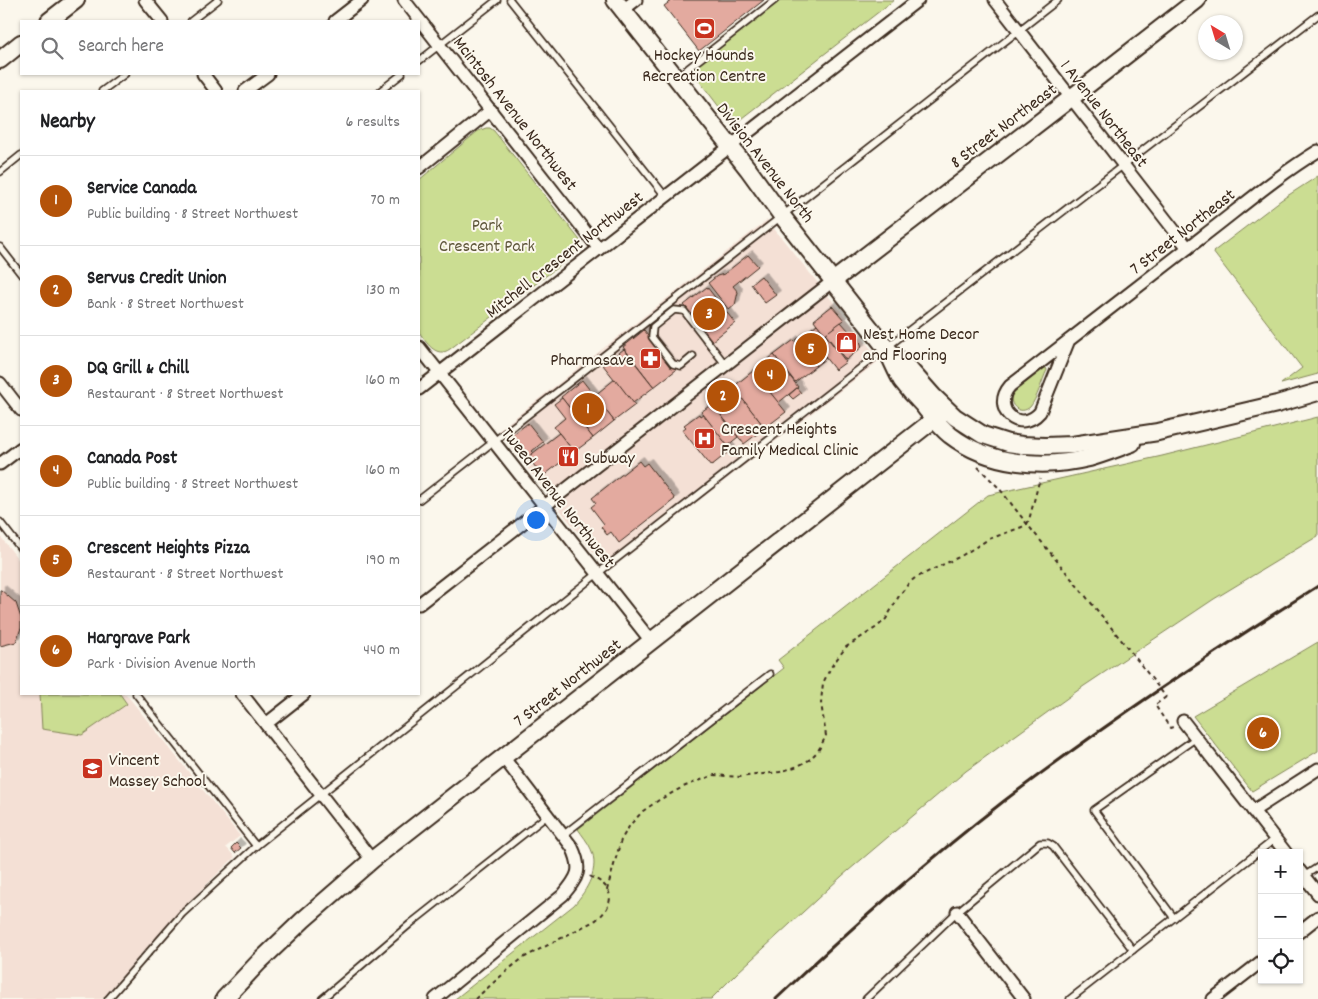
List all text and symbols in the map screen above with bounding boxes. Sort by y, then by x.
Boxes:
north arrow [1198,15,1243,60]
sports icon: Hockey Hounds Recreation Centre [692,17,716,41]
search box [20,20,420,75]
street label: Mcintosh Avenue Northwest [446,32,582,197]
icon: search [38,34,66,62]
text: Search here [78,34,164,61]
place label: Hockey Hounds Recreation Centre [642,44,766,90]
street label: 1 Avenue Northeast [1053,55,1153,174]
street label: 8 Street Northeast [946,78,1064,176]
street label: Division Avenue North [709,98,819,229]
text: Nearby [40,108,95,138]
text: 6 results [345,111,400,134]
text: Service Canada [87,176,196,203]
street label: 7 Street Northeast [1125,184,1242,282]
street label: Mitchell Crescent Northwest [481,186,650,326]
text: 1 [54,189,58,212]
text: 70 m [370,189,400,212]
text: Public building · 8 Street Northwest [87,203,298,226]
park label: Park Crescent Park [439,214,535,260]
text: Servus Credit Union [87,266,226,293]
text: 2 [53,279,60,302]
text: 130 m [366,279,400,302]
text: Bank · 8 Street Northwest [87,293,244,316]
pin: 3 [693,295,725,333]
place label: Nest Home Decor and Flooring [863,323,979,369]
pin: 5 [795,330,827,368]
shop icon: Nest Home Decor and Flooring [835,331,859,355]
pharmacy icon: Pharmasave [638,347,662,371]
place label: Pharmasave [550,349,634,374]
text: DQ Grill & Chill [87,356,189,383]
pin: 4 [754,356,786,394]
text: 3 [52,369,60,392]
text: 160 m [365,369,400,392]
pin: 2 [707,377,739,415]
text: Restaurant · 8 Street Northwest [87,383,283,406]
pin: 1 [572,390,604,428]
place label: Crescent Heights Family Medical Clinic [721,418,858,464]
street label: Tweed Avenue Northwest [494,423,620,575]
hospital icon: Crescent Heights Family Medical Clinic [693,426,717,450]
restaurant icon: Subway [556,445,580,469]
text: Canada Post [87,446,177,473]
place label: Subway [584,447,636,472]
text: 4 [53,459,59,482]
text: 160 m [365,459,400,482]
text: Public building · 8 Street Northwest [87,473,298,496]
your location [523,507,549,533]
text: Crescent Heights Pizza [87,536,249,563]
text: 5 [52,549,60,572]
text: 190 m [366,549,400,572]
text: Restaurant · 8 Street Northwest [87,563,283,586]
text: Hargrave Park [87,626,190,653]
street label: 7 Street Northwest [509,634,628,734]
text: 6 [52,639,60,662]
text: 440 m [363,639,400,662]
text: Park · Division Avenue North [87,653,256,676]
pin: 6 [1247,714,1279,752]
place label: Vincent Massey School [109,749,207,795]
school or university icon: Vincent Massey School [81,757,105,781]
map controls [1258,849,1303,984]
button: + [1258,849,1303,894]
button: − [1258,894,1303,939]
button: locate [1258,939,1303,984]

